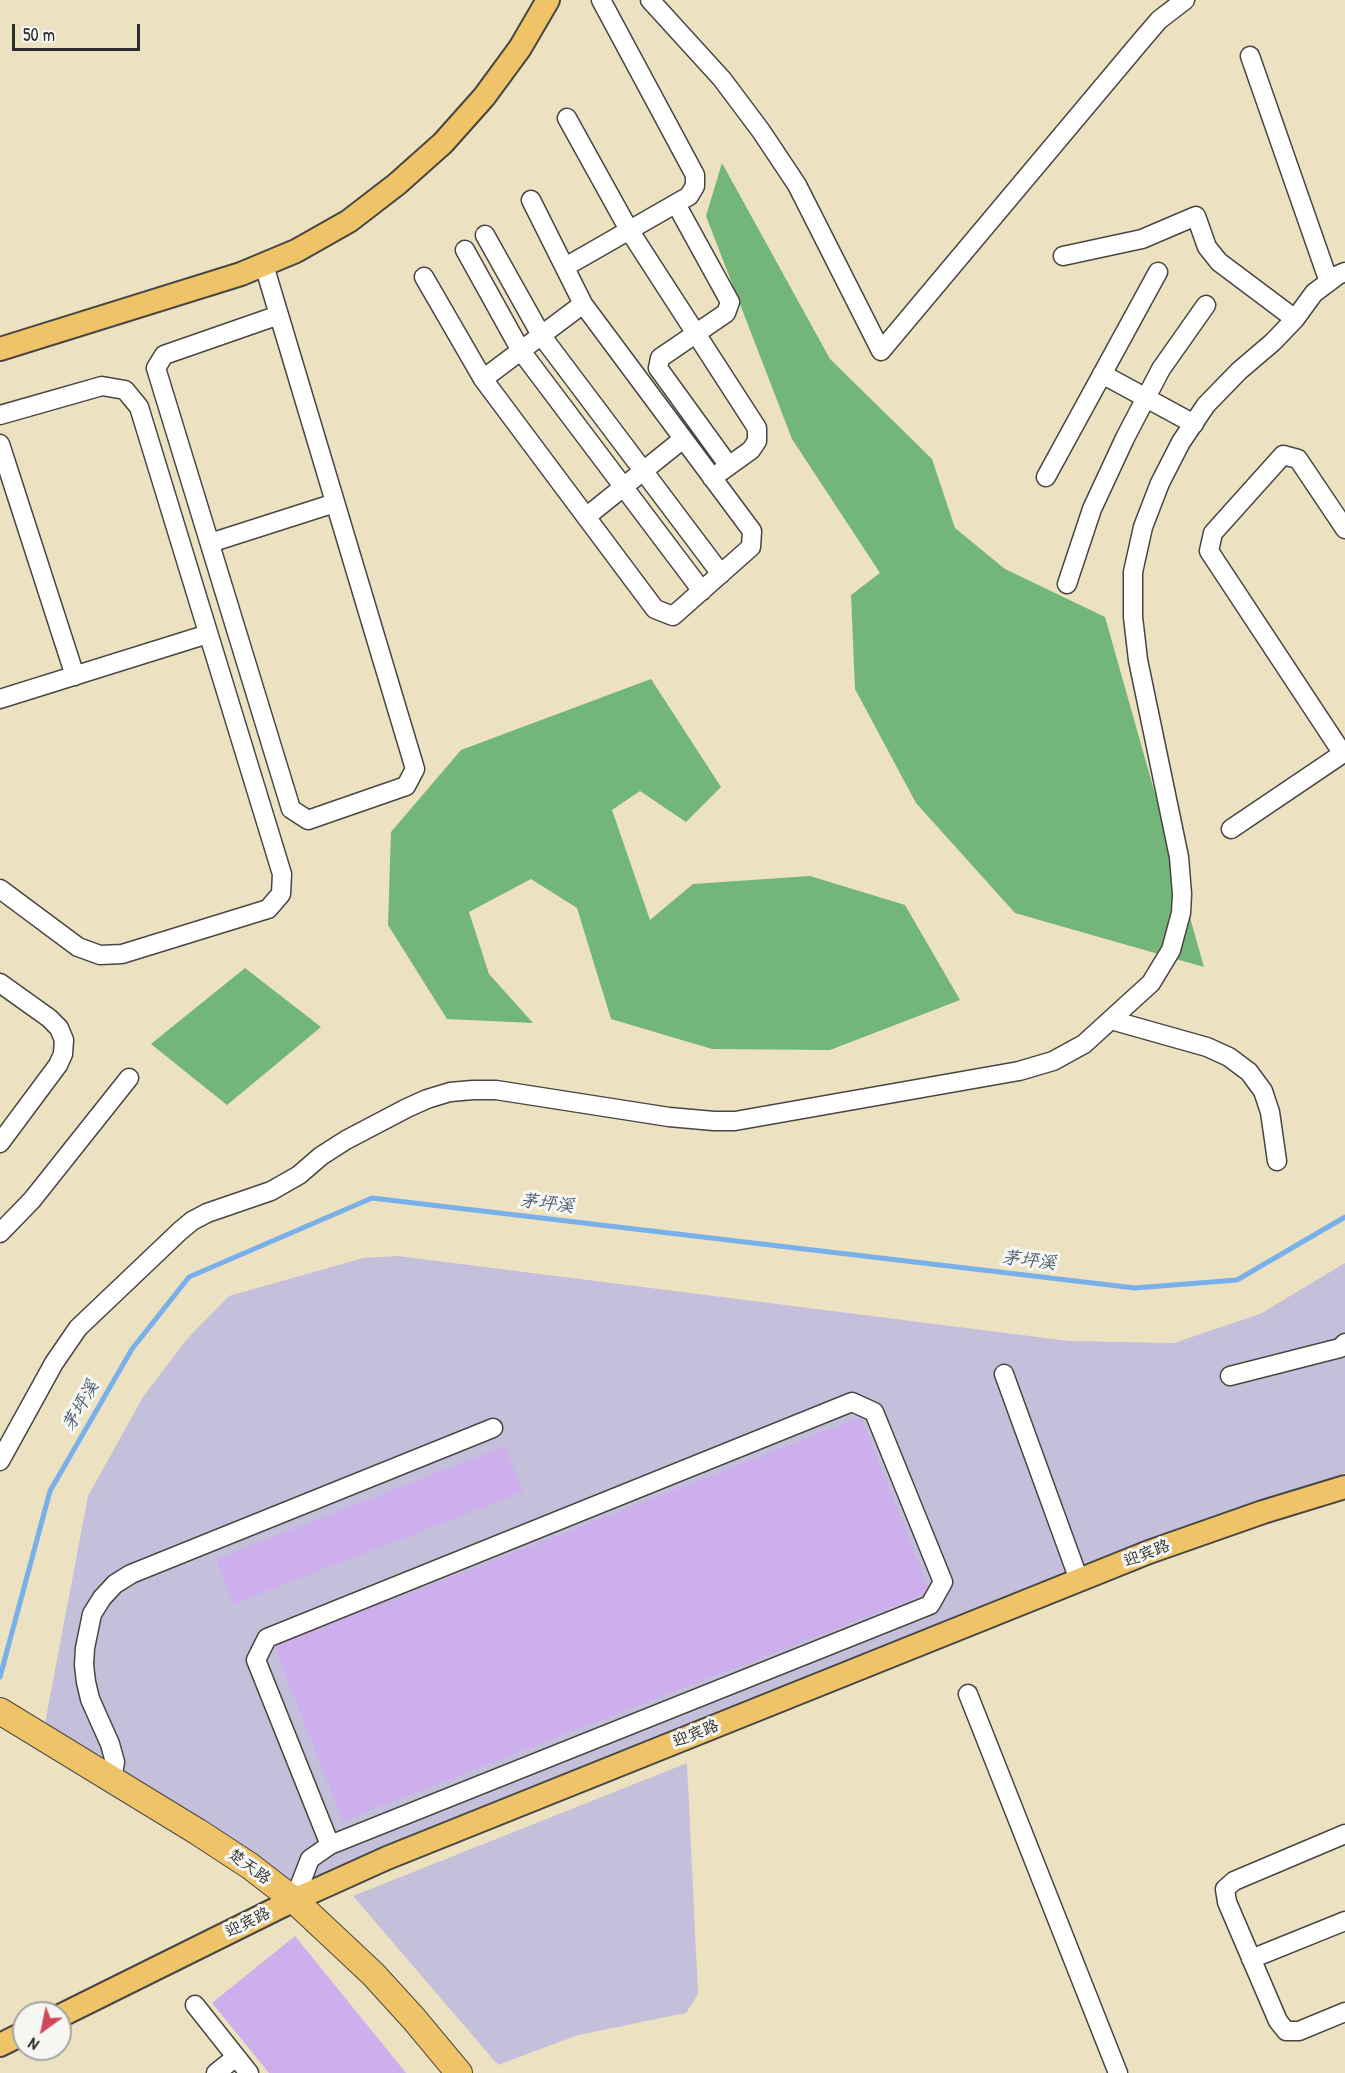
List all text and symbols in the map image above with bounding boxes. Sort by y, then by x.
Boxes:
scale bar [15,12,142,50]
text: 50 m [23,22,55,47]
water label: 茅坪溪 [519,1190,575,1218]
water label: 茅坪溪 [1001,1247,1057,1275]
water label: 茅坪溪 [58,1377,104,1435]
street label: 迎宾路 [1121,1536,1173,1572]
street label: 迎宾路 [670,1716,722,1752]
street label: 楚天路 [224,1845,274,1889]
street label: 迎宾路 [222,1904,274,1942]
north arrow [12,2001,72,2061]
text: N [24,2033,43,2056]

